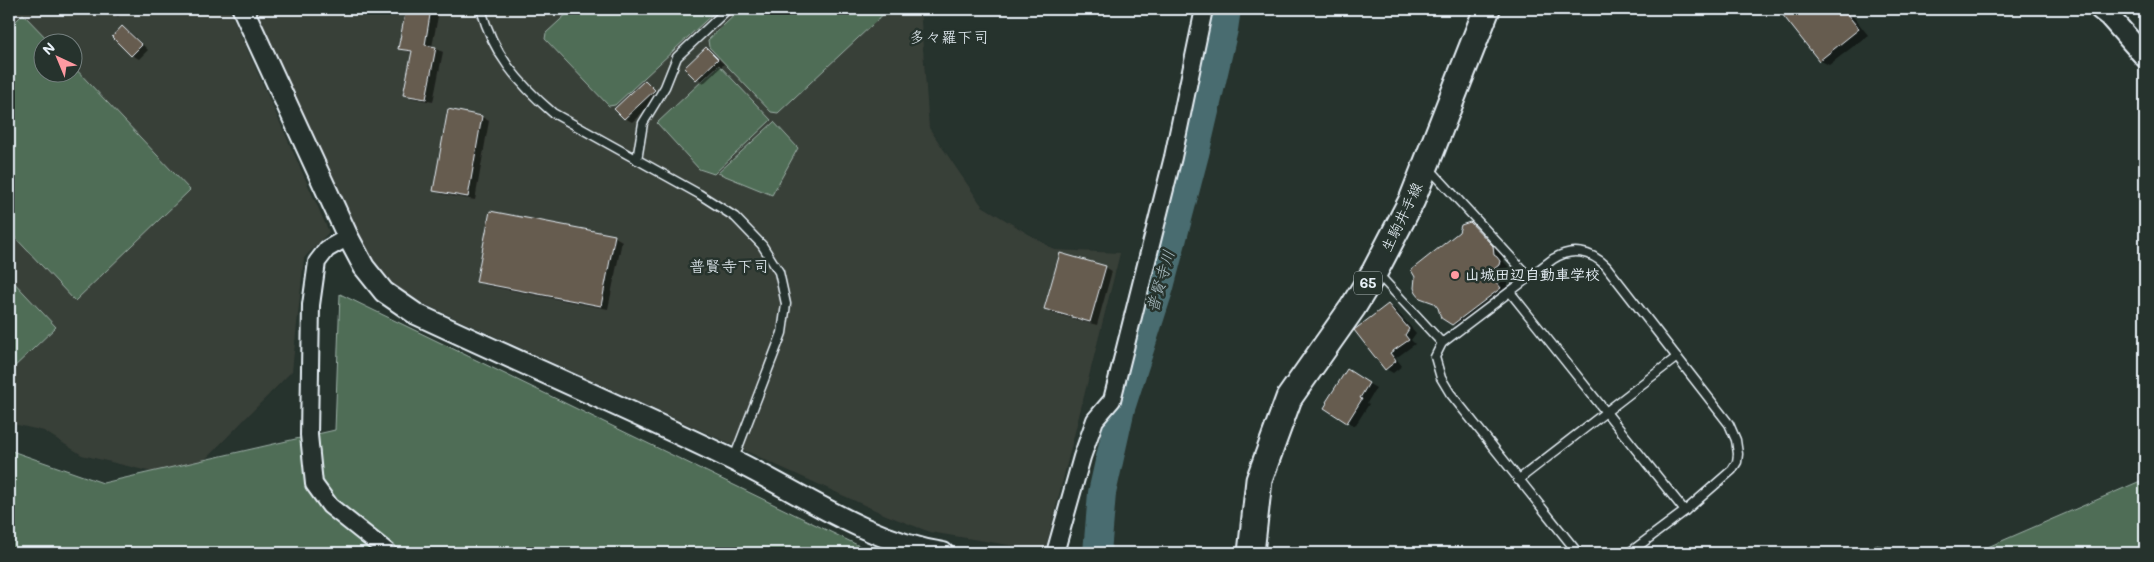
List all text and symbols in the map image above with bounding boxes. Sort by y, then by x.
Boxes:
district label: 多々羅下司 [909,26,989,47]
north arrow [32,32,82,82]
text: N [38,38,59,59]
street label: 生駒井手線 [1376,178,1427,255]
water label: 普賢寺川 [1141,247,1178,315]
district label: 普賢寺下司 [689,255,769,276]
place label: 山城田辺自動車学校 [1465,264,1600,284]
marker: 山城田辺自動車学校 [1449,269,1461,281]
road number: 65 [1354,272,1382,294]

